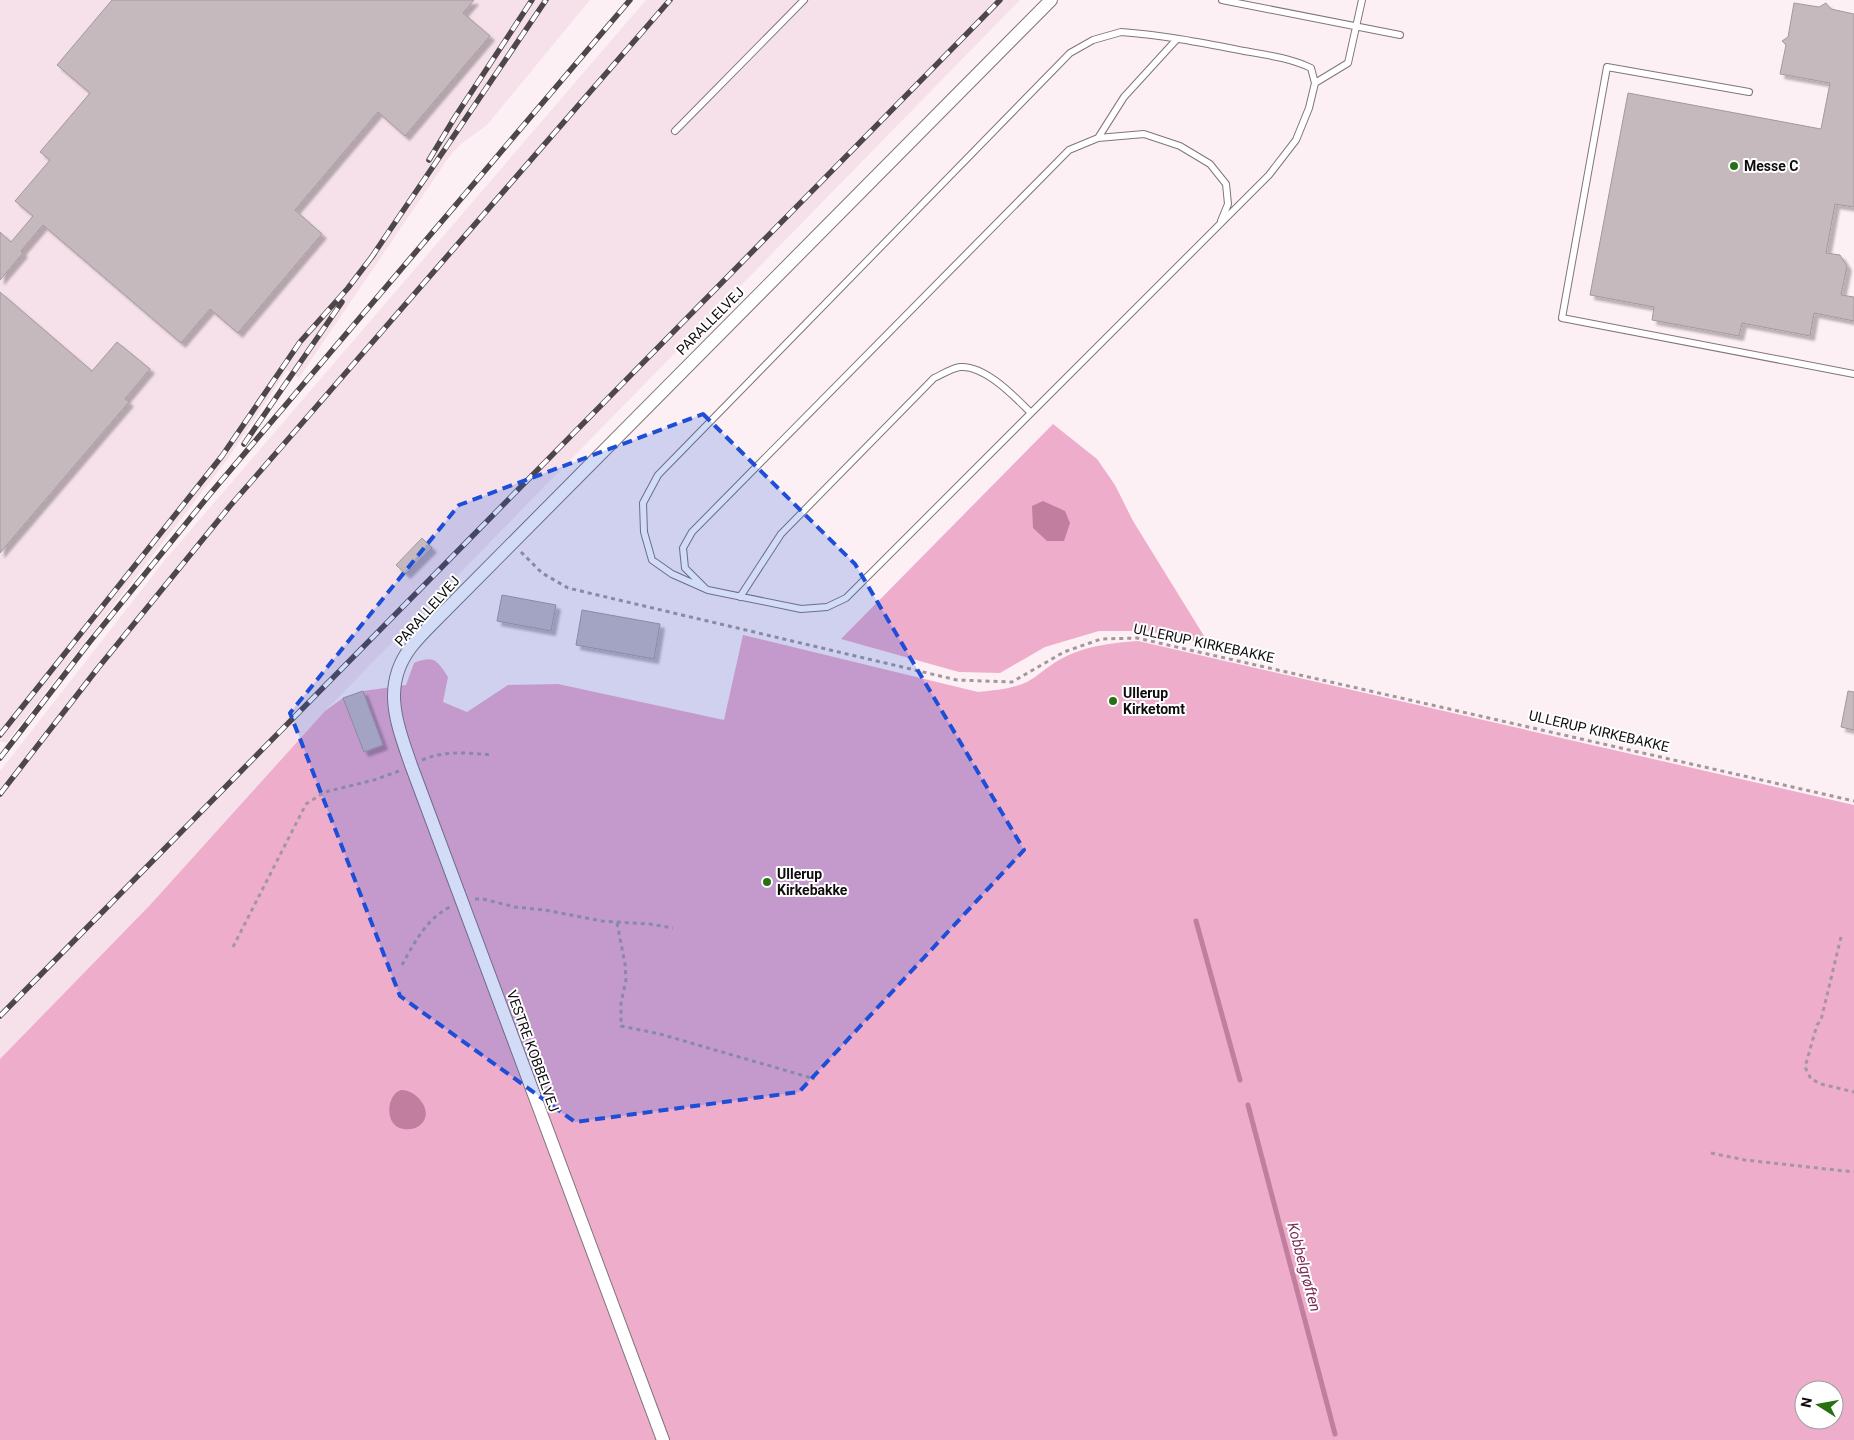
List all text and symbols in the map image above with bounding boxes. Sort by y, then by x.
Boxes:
place label: Messe C [1744,158,1798,174]
marker: Messe C [1728,160,1740,172]
street label: PARALLELVEJ [673,284,747,358]
street label: PARALLELVEJ [391,573,463,649]
street label: ULLERUP KIRKEBAKKE [1132,620,1276,666]
place label: Ullerup Kirketomt [1123,685,1185,717]
marker: Ullerup Kirketomt [1107,695,1119,707]
street label: ULLERUP KIRKEBAKKE [1527,707,1671,755]
place label: Ullerup Kirkebakke [777,866,848,898]
marker: Ullerup Kirkebakke [761,876,773,888]
street label: VESTRE KOBBELVEJ [504,988,562,1114]
water label: Kobbelgrøften [1283,1220,1325,1314]
north arrow [1794,1380,1844,1430]
text: N [1797,1396,1815,1409]

